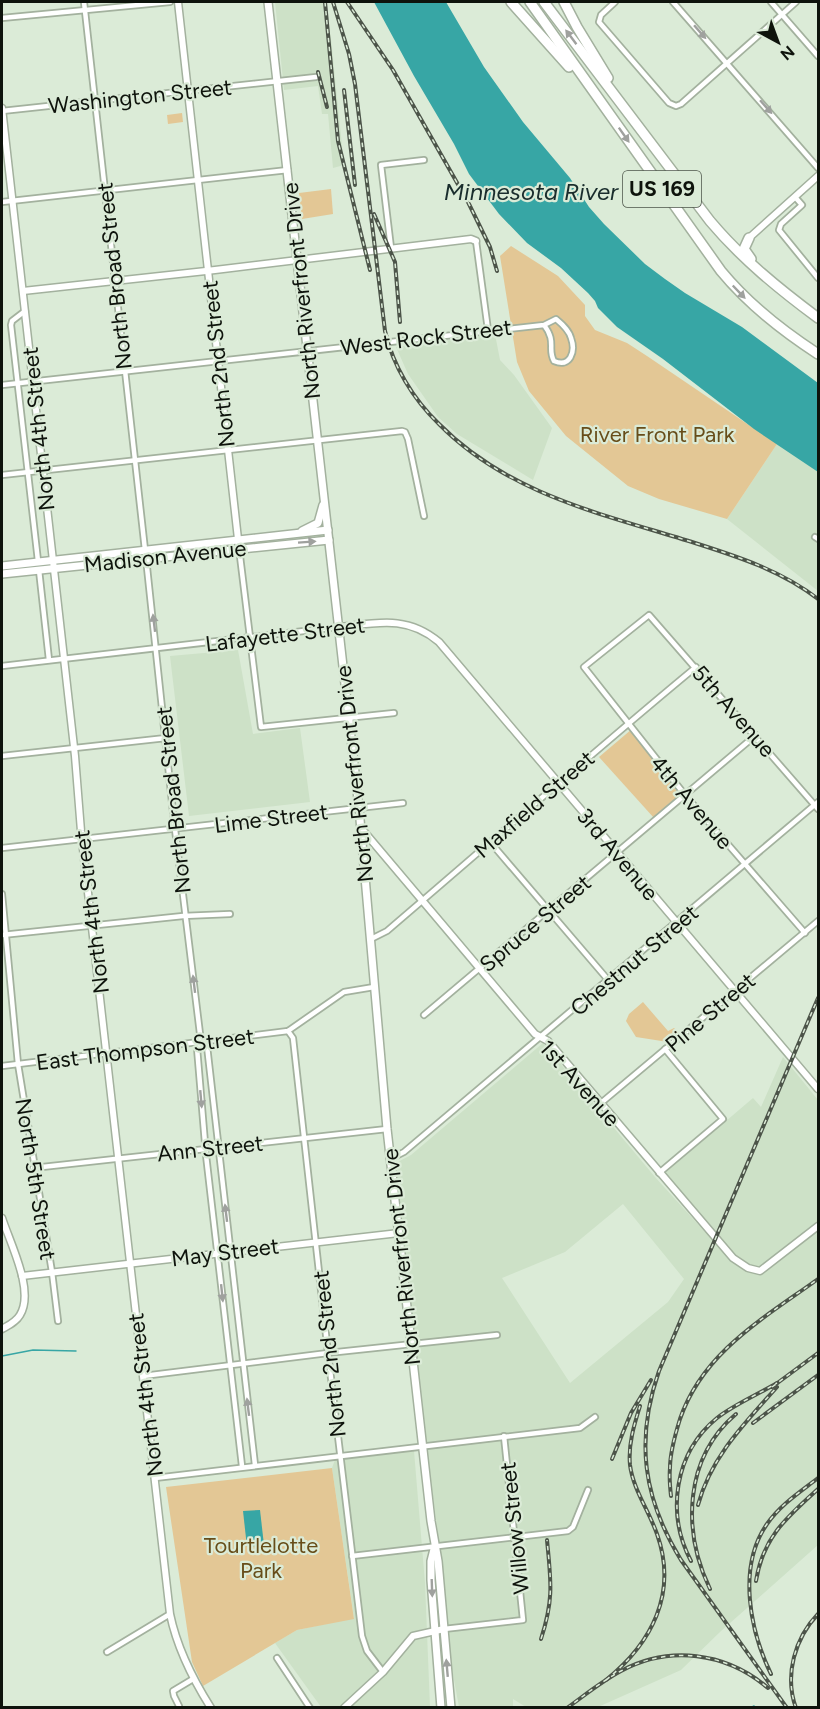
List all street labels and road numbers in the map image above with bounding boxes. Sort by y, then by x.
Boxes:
street label: Washington Street [47,73,233,120]
road number: US 169 [623,171,701,207]
street label: North Broad Street [91,181,138,371]
street label: North Riverfront Drive [277,181,326,401]
street label: North 2nd Street [196,279,241,449]
street label: West Rock Street [339,314,513,361]
street label: North 4th Street [16,346,61,512]
street label: Madison Avenue [83,535,247,578]
street label: Lafayette Street [204,611,366,658]
street label: 5th Avenue [686,660,781,763]
street label: North Riverfront Drive [330,664,379,884]
street label: North Broad Street [150,705,197,895]
street label: Maxfield Street [469,745,600,864]
street label: 4th Avenue [645,750,739,855]
street label: Lime Street [213,798,329,839]
street label: 3rd Avenue [571,803,664,906]
street label: North 4th Street [68,829,115,995]
street label: Spruce Street [474,869,597,978]
street label: Chestnut Street [565,899,704,1022]
street label: Pine Street [660,967,761,1058]
street label: East Thompson Street [34,1023,256,1076]
street label: 1st Avenue [534,1034,626,1132]
street label: North 5th Street [9,1096,62,1262]
street label: Ann Street [156,1130,264,1167]
street label: North Riverfront Drive [377,1147,426,1367]
street label: May Street [170,1232,280,1272]
street label: North 2nd Street [307,1269,352,1439]
street label: North 4th Street [122,1312,169,1478]
street label: Willow Street [494,1461,535,1595]

